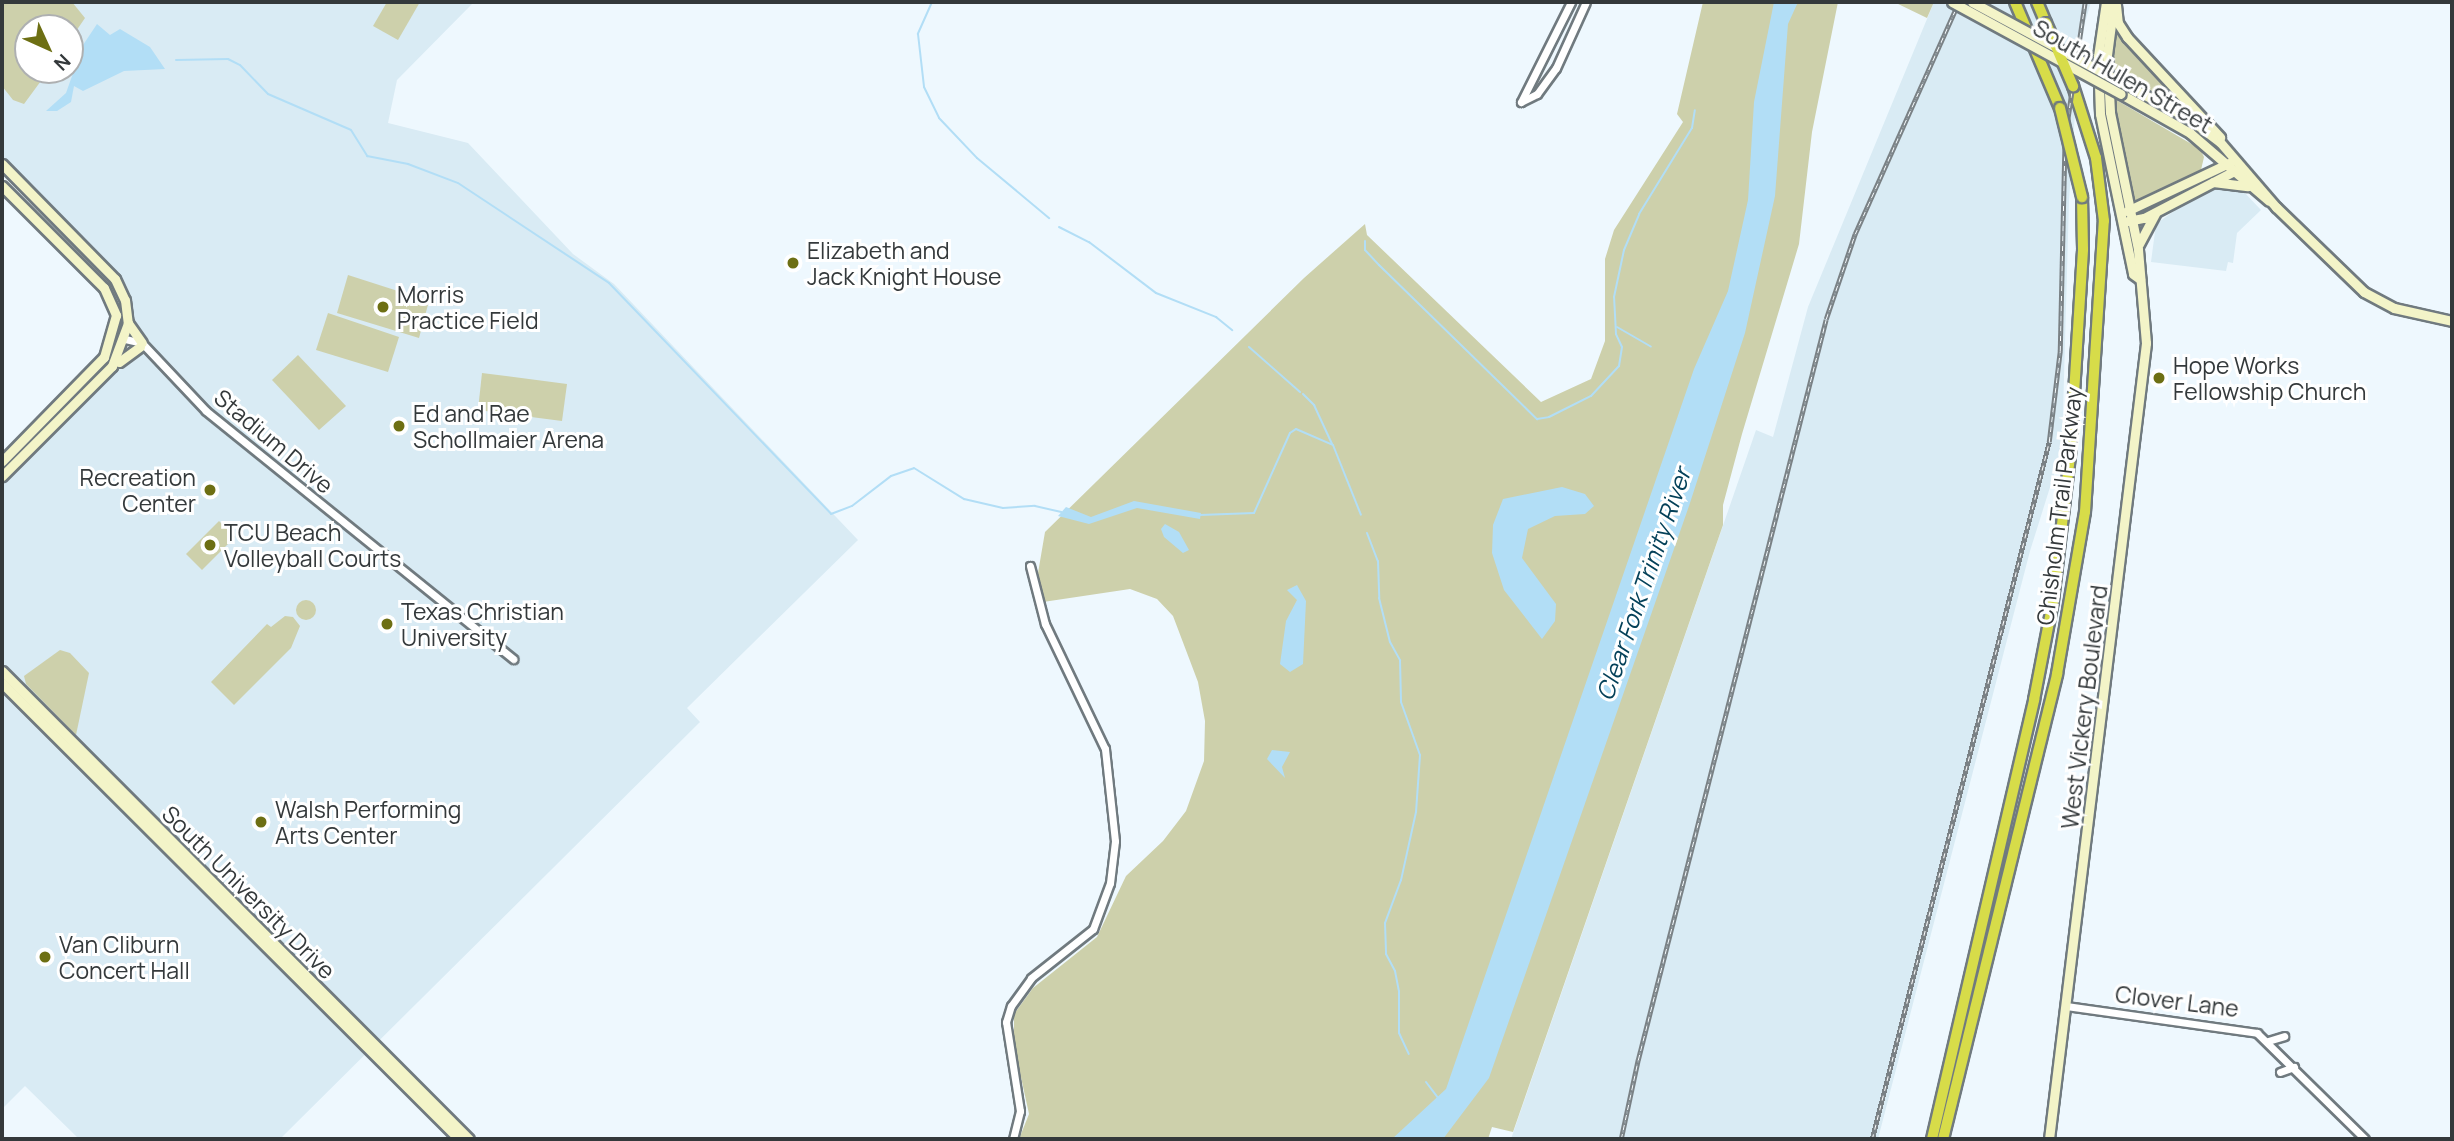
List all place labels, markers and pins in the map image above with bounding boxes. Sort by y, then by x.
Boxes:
place label: Elizabeth and Jack Knight House [807,236,1001,290]
marker: Elizabeth and Jack Knight House [785,255,801,271]
place label: Morris Practice Field [397,280,539,334]
marker: Morris Practice Field [375,299,391,315]
place label: Hope Works Fellowship Church [2173,351,2366,405]
marker: Hope Works Fellowship Church [2151,370,2167,386]
place label: Ed and Rae Schollmaier Arena [413,399,604,453]
marker: Ed and Rae Schollmaier Arena [391,418,407,434]
place label: Recreation Center [79,463,196,517]
marker: Recreation Center [202,482,218,498]
place label: TCU Beach Volleyball Courts [224,518,401,572]
marker: TCU Beach Volleyball Courts [202,537,218,553]
place label: Texas Christian University [401,597,564,651]
marker: Texas Christian University [379,616,395,632]
place label: Walsh Performing Arts Center [275,795,461,849]
marker: Walsh Performing Arts Center [253,814,269,830]
place label: Van Cliburn Concert Hall [59,930,190,984]
marker: Van Cliburn Concert Hall [37,949,53,965]

